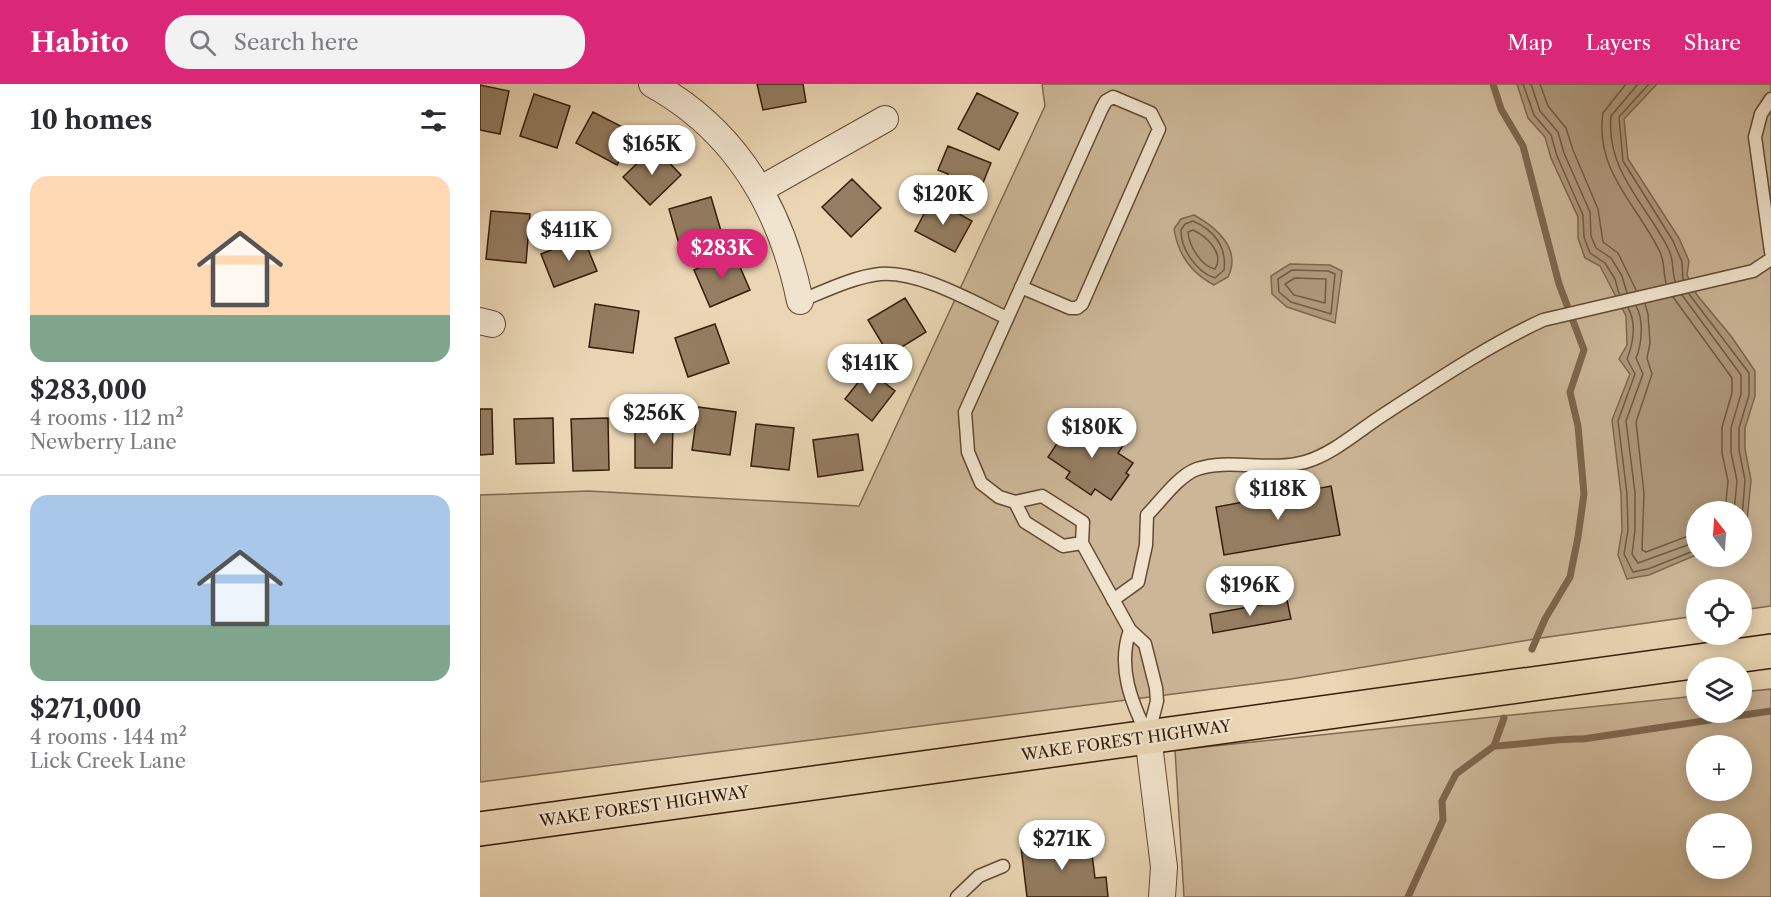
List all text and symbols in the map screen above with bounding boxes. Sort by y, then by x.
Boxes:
search box [165,15,585,69]
text: Habito [30,25,129,59]
icon: search [186,26,219,59]
text: Search here [234,29,358,56]
text: Map [1508,30,1553,55]
text: Layers [1586,30,1651,55]
text: Share [1684,30,1741,55]
text: 10 homes [30,104,152,136]
icon: filters [417,104,450,137]
pin: $165K [610,125,694,176]
text: $165K [622,132,682,156]
pin: $120K [901,175,985,226]
text: $120K [913,182,973,206]
pin: $411K [527,211,611,262]
icon: home [186,215,294,323]
text: $411K [541,218,598,242]
pin: $283K [680,229,764,280]
text: $283K [691,236,753,260]
pin: $141K [828,344,912,395]
text: $141K [842,351,899,375]
text: $283,000 [30,374,147,406]
pin: $256K [612,394,696,445]
text: $256K [623,401,685,425]
text: 4 rooms · 112 m² [30,406,184,430]
pin: $180K [1050,408,1134,459]
text: $180K [1061,415,1123,439]
text: Newberry Lane [30,430,177,454]
pin: $118K [1236,470,1320,521]
text: $118K [1249,477,1307,501]
north arrow [1686,501,1752,567]
map controls [1686,501,1752,879]
icon: home [186,534,294,642]
pin: $196K [1208,566,1292,617]
text: $196K [1220,573,1280,597]
button: locate [1686,579,1752,645]
button: layers [1686,657,1752,723]
text: $271,000 [30,693,142,725]
street label: WAKE FOREST HIGHWAY [1019,715,1233,765]
text: 4 rooms · 144 m² [30,725,187,749]
button: + [1686,735,1752,801]
text: Lick Creek Lane [30,749,186,773]
street label: WAKE FOREST HIGHWAY [537,781,751,831]
button: − [1686,813,1752,879]
pin: $271K [1020,820,1104,871]
text: $271K [1033,827,1091,851]

